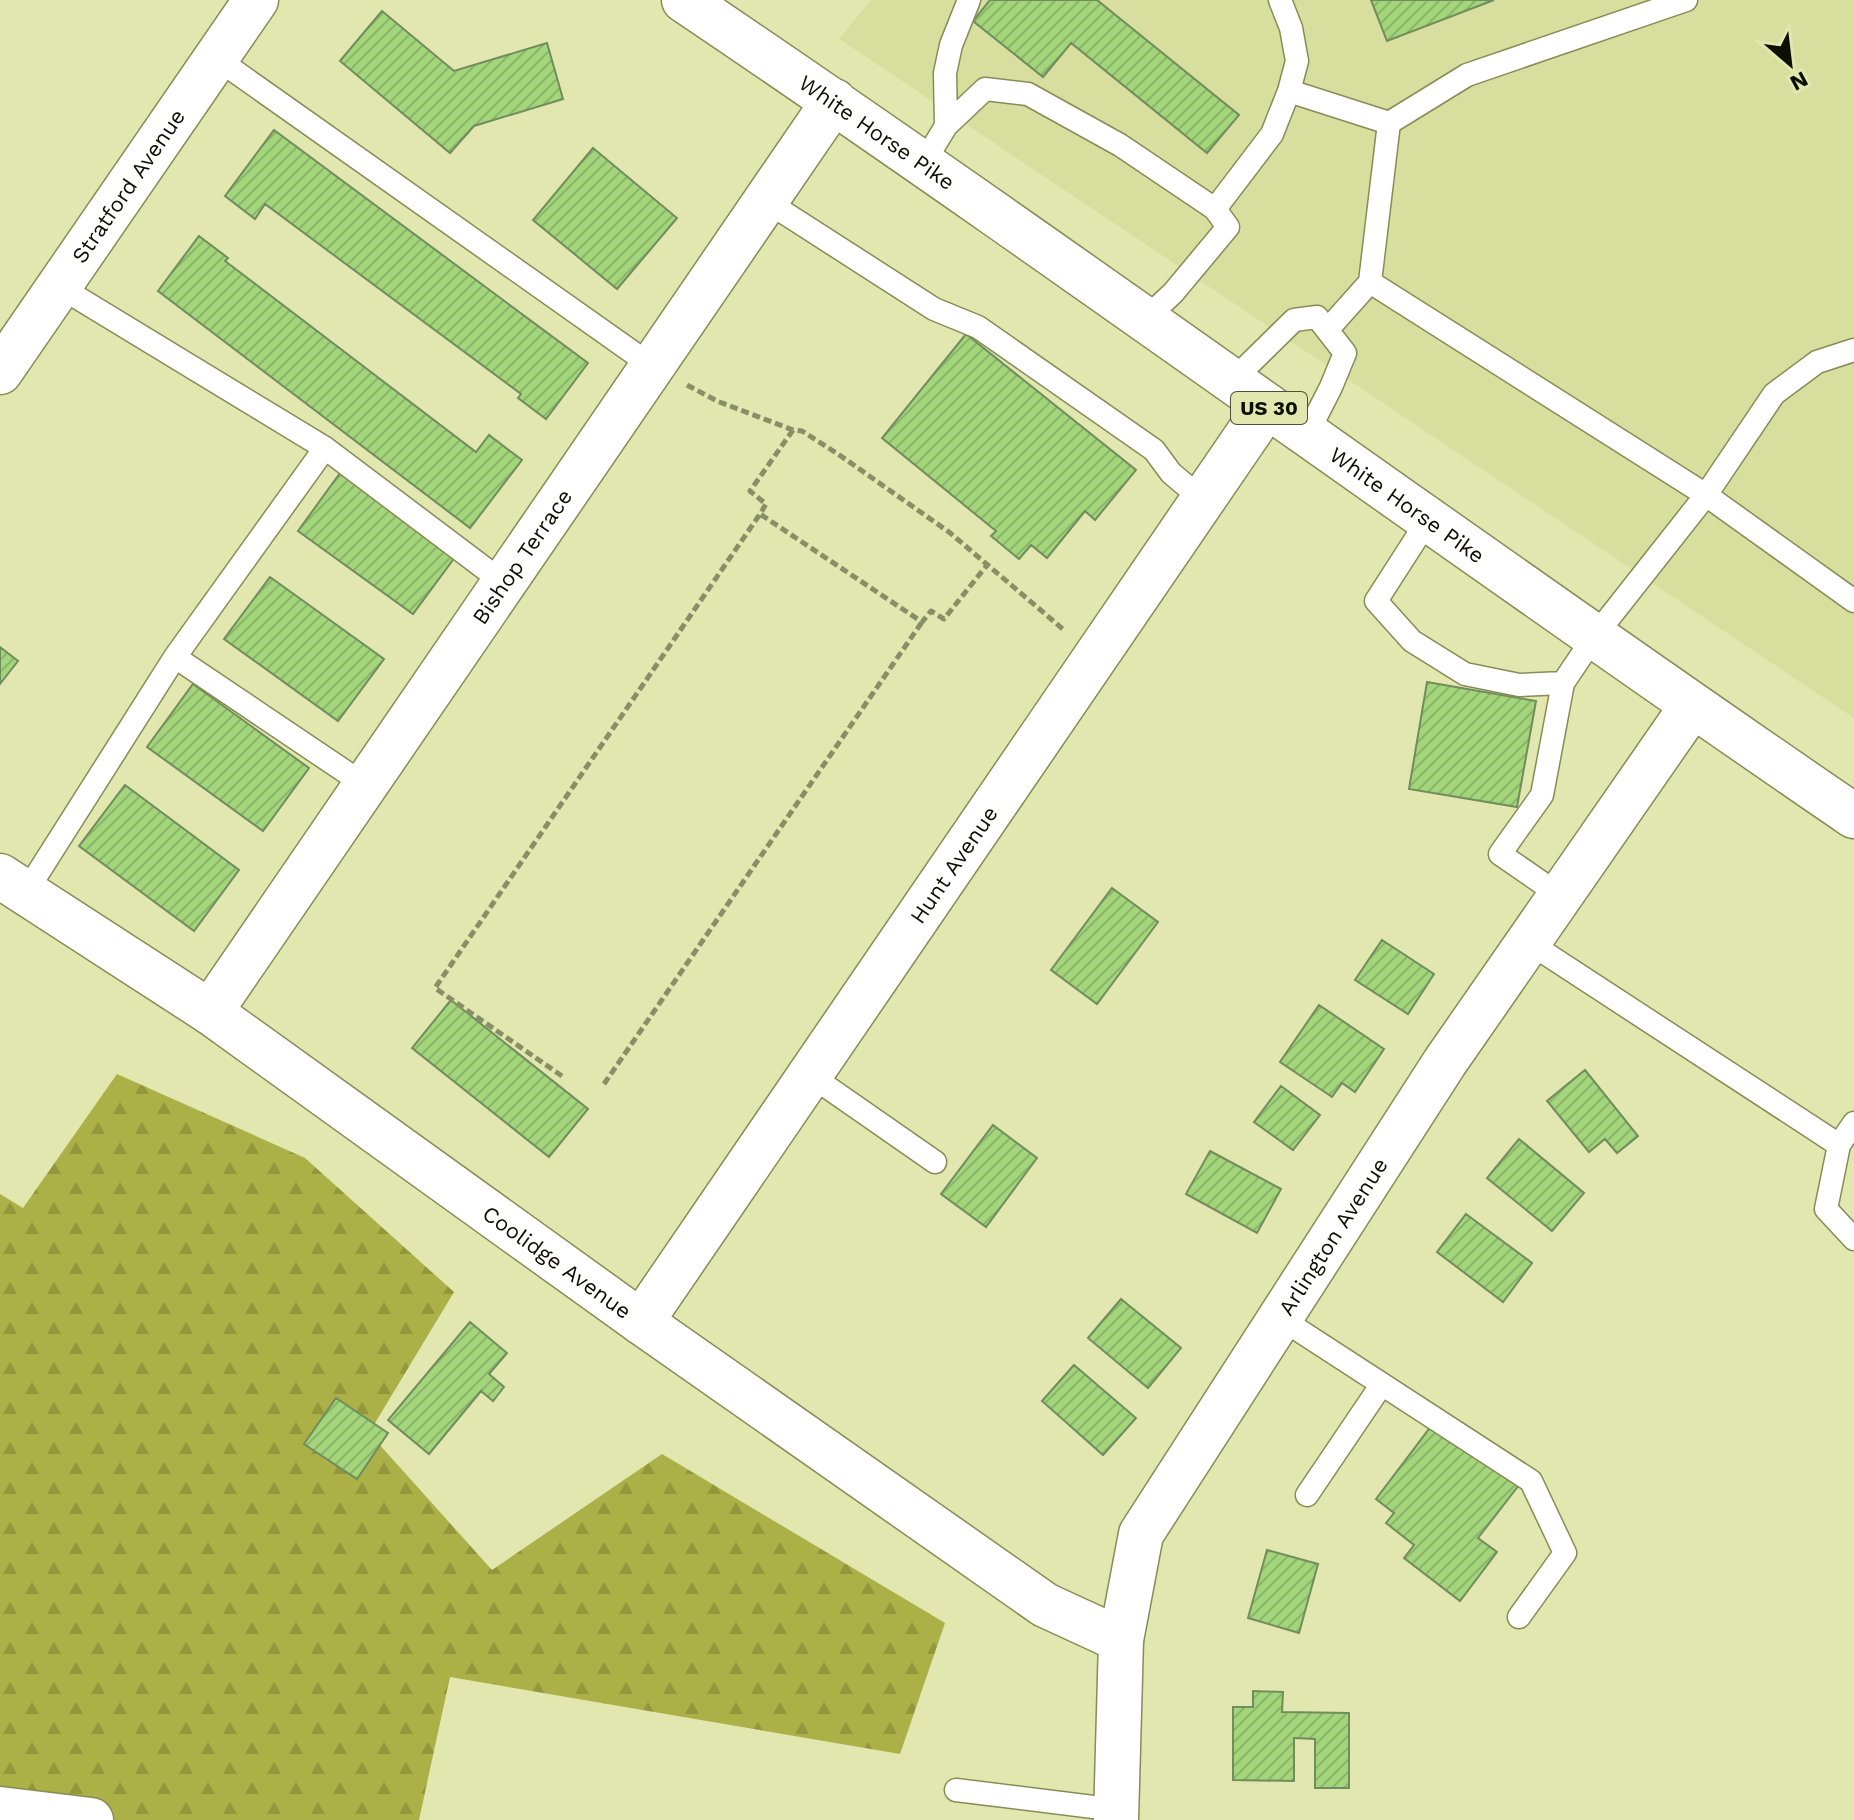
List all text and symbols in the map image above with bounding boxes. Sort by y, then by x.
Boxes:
north arrow [1750,24,1830,104]
text: N [1786,66,1812,96]
street label: White Horse Pike [794,70,959,195]
street label: Stratford Avenue [67,104,190,268]
road number: US 30 [1231,392,1307,424]
street label: White Horse Pike [1325,442,1489,568]
street label: Bishop Terrace [467,485,577,629]
street label: Hunt Avenue [905,801,1003,928]
street label: Arlington Avenue [1273,1153,1393,1320]
street label: Coolidge Avenue [478,1200,636,1324]

